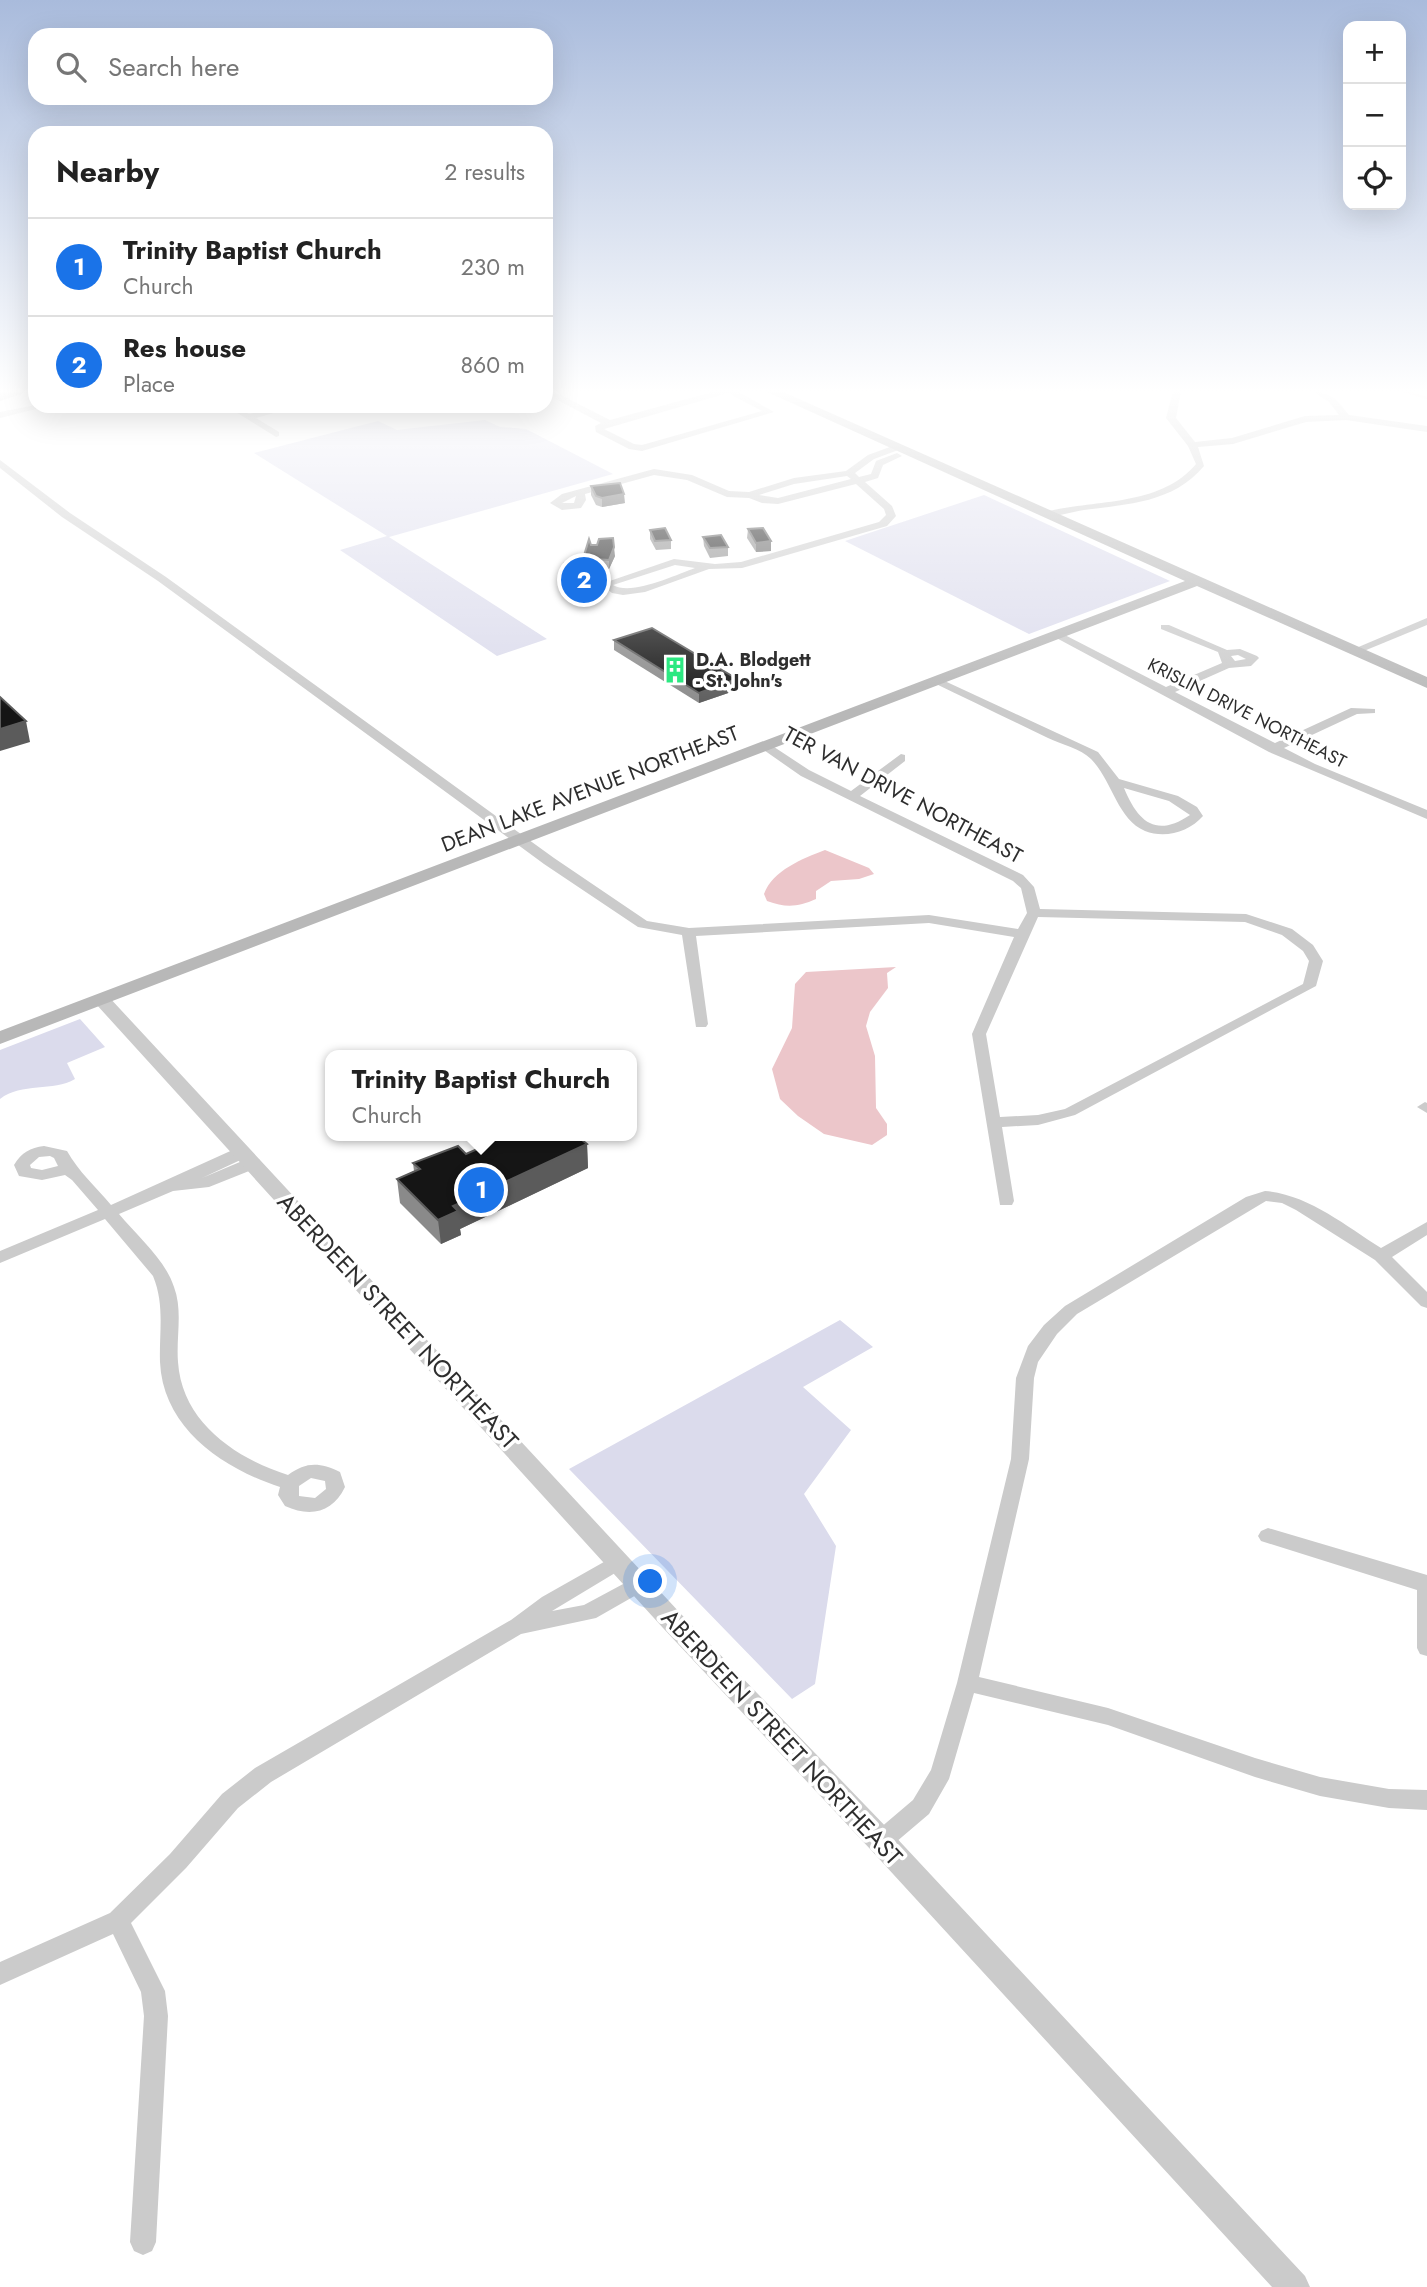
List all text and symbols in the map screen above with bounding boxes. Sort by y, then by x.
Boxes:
map controls [1343,21,1406,210]
button: + [1343,21,1406,84]
search box [28,28,553,105]
icon: search [52,48,90,86]
text: Search here [108,48,240,86]
button: − [1343,84,1406,147]
button: locate [1343,147,1406,210]
text: Nearby [56,150,159,193]
text: 2 results [444,155,525,189]
text: Trinity Baptist Church [123,231,382,269]
text: 1 [73,250,85,284]
text: 230 m [461,250,525,284]
text: Church [123,269,194,303]
text: Res house [123,329,246,367]
text: 2 [71,348,87,382]
text: 860 m [461,348,525,382]
text: Place [123,367,175,401]
pin: 2 [561,554,607,606]
place label: D.A. Blodgett - St. John's [696,647,811,694]
street label: KRISLIN DRIVE NORTHEAST [1143,652,1351,775]
building icon: D.A. Blodgett - St. John's [660,655,690,685]
street label: DEAN LAKE AVENUE NORTHEAST [437,718,743,860]
street label: TER VAN DRIVE NORTHEAST [778,719,1028,871]
popup [325,1050,637,1141]
text: Trinity Baptist Church [352,1060,610,1098]
text: Church [352,1098,422,1132]
pin: 1 [458,1164,504,1216]
street label: ABERDEEN STREET NORTHEAST [269,1185,527,1457]
your location [633,1564,667,1598]
street label: ABERDEEN STREET NORTHEAST [653,1601,911,1873]

